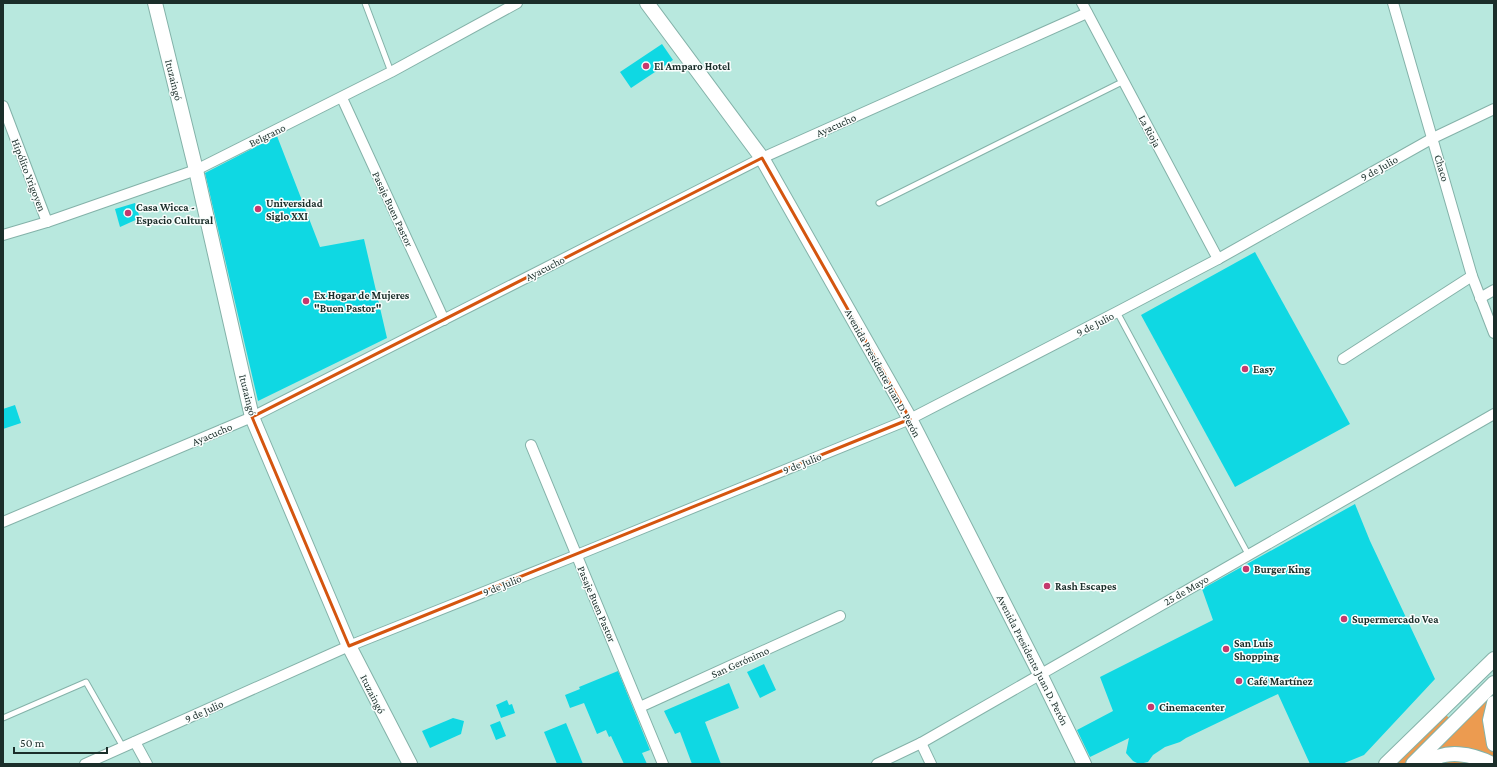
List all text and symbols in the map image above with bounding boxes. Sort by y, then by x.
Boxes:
street label: Ituzaingó [162,58,185,103]
place label: El Amparo Hotel [654,60,731,72]
marker: El Amparo Hotel [641,61,651,71]
street label: Ayacucho [814,111,859,140]
street label: La Rioja [1136,113,1163,150]
street label: Belgrano [247,121,288,150]
street label: Hipólito Yrigoyen [9,137,48,213]
street label: 9 de Julio [1358,153,1401,184]
street label: Chaco [1432,153,1452,183]
street label: Pasaje Buen Pastor [369,169,416,249]
place label: Universidad Siglo XXI [266,197,323,222]
place label: Casa Wicca - Espacio Cultural [136,201,214,226]
marker: Universidad Siglo XXI [253,204,263,214]
marker: Casa Wicca - Espacio Cultural [123,208,133,218]
street label: Ayacucho [523,253,568,284]
place label: Ex Hogar de Mujeres "Buen Pastor" [314,289,410,314]
marker: Ex Hogar de Mujeres "Buen Pastor" [301,296,311,306]
street label: Avenida Presidente Juan D. Perón [842,307,923,440]
street label: 9 de Julio [1074,309,1117,339]
place label: Easy [1253,363,1275,375]
marker: Easy [1240,364,1250,374]
street label: Ituzaingó [236,373,259,418]
street label: Ayacucho [190,420,235,449]
street label: 9 de Julio [781,450,824,477]
place label: Burger King [1254,563,1311,575]
street label: Pasaje Buen Pastor [575,564,619,644]
marker: Burger King [1241,564,1251,574]
street label: 9 de Julio [481,572,524,599]
street label: 25 de Mayo [1161,572,1212,609]
place label: Rash Escapes [1055,580,1117,592]
marker: Rash Escapes [1042,581,1052,591]
street label: Avenida Presidente Juan D. Perón [994,593,1071,728]
place label: Supermercado Vea [1352,613,1439,625]
marker: Supermercado Vea [1339,614,1349,624]
place label: San Luis Shopping [1234,637,1279,662]
street label: San Gerónimo [709,644,771,680]
marker: San Luis Shopping [1221,644,1231,654]
street label: Ituzaingó [357,673,388,716]
place label: Café Martínez [1247,675,1313,687]
marker: Café Martínez [1234,676,1244,686]
street label: 9 de Julio [183,697,226,726]
place label: Cinemacenter [1159,701,1225,713]
marker: Cinemacenter [1146,702,1156,712]
scale bar [14,729,107,755]
text: 50 m [20,736,45,750]

